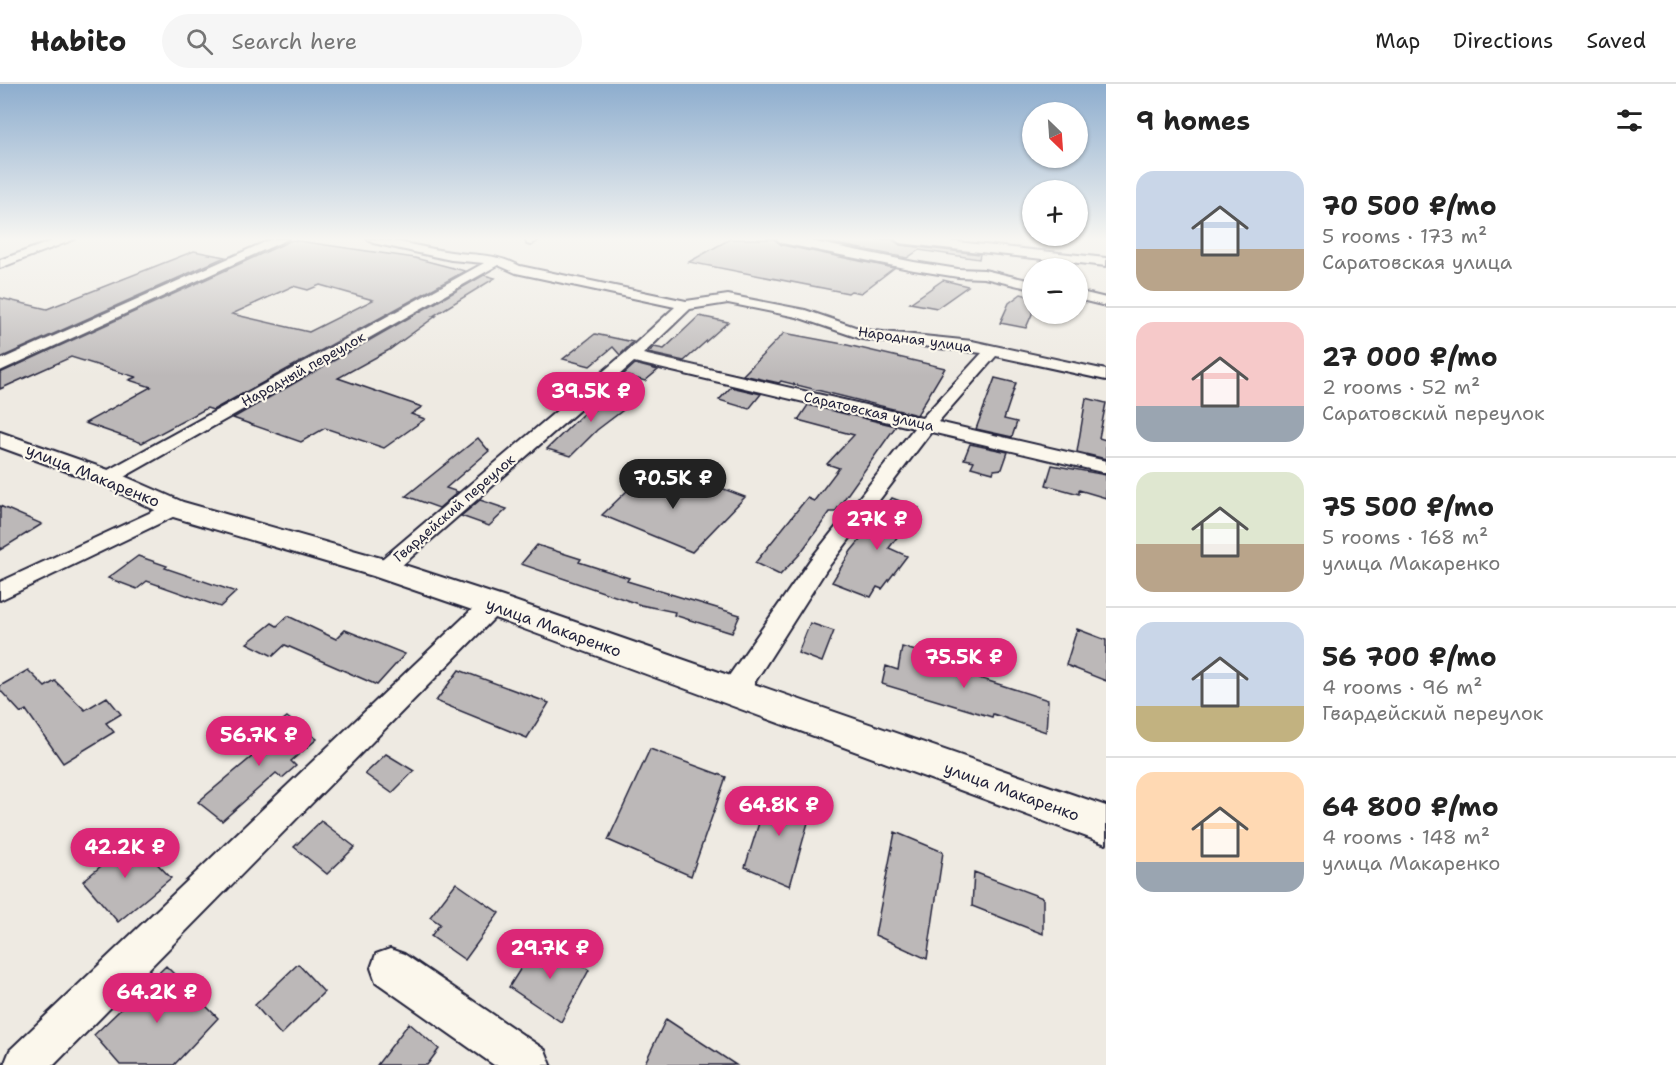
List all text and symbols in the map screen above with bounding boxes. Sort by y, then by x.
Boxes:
search box [162,14,582,68]
text: Habito [30,22,126,60]
icon: search [183,25,216,58]
text: Search here [231,27,357,56]
text: Map [1375,27,1420,55]
text: Directions [1453,27,1553,55]
text: Saved [1586,27,1646,55]
north arrow [1022,102,1088,168]
map controls [1022,102,1088,324]
text: 9 homes [1136,103,1250,138]
icon: filters [1613,104,1646,137]
button: + [1022,180,1088,246]
text: 70 500 ₽/mo [1322,188,1497,223]
icon: home [1184,195,1256,267]
text: 5 rooms · 173 m² [1322,223,1487,249]
text: Саратовская улица [1322,249,1512,275]
button: − [1022,258,1088,324]
street label: Народная улица [857,322,973,356]
street label: Народный переулок [238,327,369,411]
text: 27 000 ₽/mo [1322,339,1498,374]
icon: home [1184,346,1256,418]
pin: 39.5K ₽ [536,372,646,423]
text: 2 rooms · 52 m² [1322,374,1480,400]
text: 39.5K ₽ [551,378,631,404]
street label: Саратовская улица [802,387,936,435]
text: Саратовский переулок [1322,400,1545,426]
street label: улица Макаренко [23,439,163,512]
street label: Гвардейский переулок [390,450,519,566]
pin: 70.5K ₽ [618,459,728,510]
text: 70.5K ₽ [633,465,713,491]
text: 75 500 ₽/mo [1322,489,1494,524]
icon: home [1184,496,1256,568]
pin: 27K ₽ [835,500,919,551]
text: 27K ₽ [846,506,908,532]
text: 5 rooms · 168 m² [1322,524,1488,550]
text: улица Макаренко [1322,550,1500,576]
street label: улица Макаренко [483,593,624,662]
pin: 75.5K ₽ [909,638,1019,689]
text: 56 700 ₽/mo [1322,639,1497,674]
text: 75.5K ₽ [925,644,1003,670]
icon: home [1184,646,1256,718]
text: 4 rooms · 96 m² [1322,674,1483,700]
text: Гвардейский переулок [1322,700,1543,726]
pin: 56.7K ₽ [204,716,314,767]
text: 56.7K ₽ [220,722,298,748]
street label: улица Макаренко [941,757,1082,826]
pin: 64.8K ₽ [724,786,834,837]
text: 64 800 ₽/mo [1322,789,1499,824]
text: 64.8K ₽ [739,792,819,818]
icon: home [1184,796,1256,868]
text: 4 rooms · 148 m² [1322,824,1490,850]
pin: 42.2K ₽ [70,828,180,879]
text: 42.2K ₽ [85,834,165,860]
text: улица Макаренко [1322,850,1500,876]
pin: 29.7K ₽ [495,929,605,980]
text: 29.7K ₽ [511,935,589,961]
pin: 64.2K ₽ [102,973,212,1024]
text: 64.2K ₽ [117,979,197,1005]

